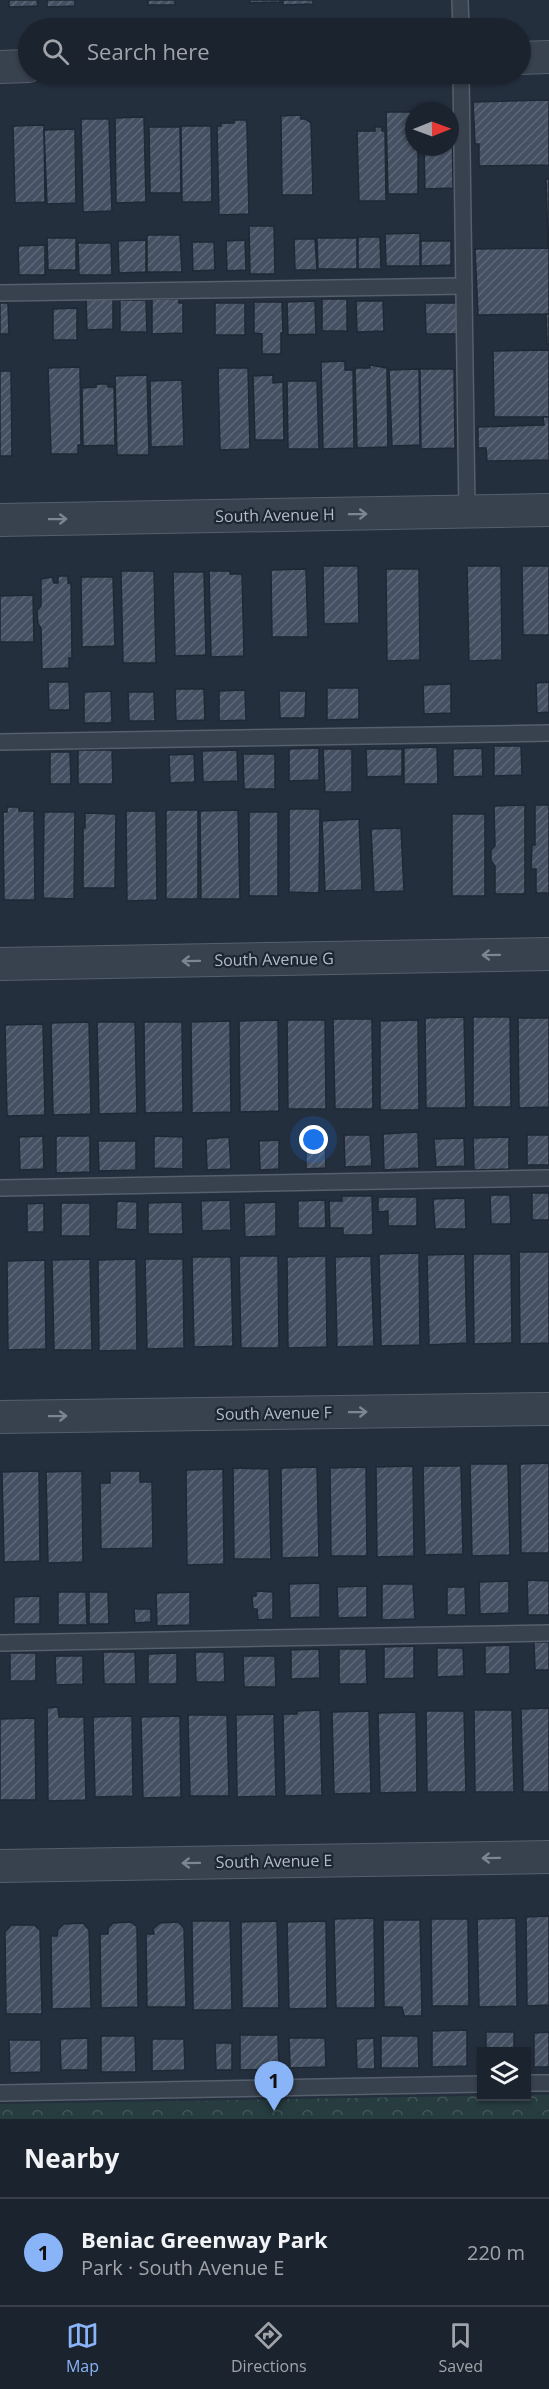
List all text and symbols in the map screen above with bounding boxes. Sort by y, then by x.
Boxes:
search box [18,18,531,84]
icon: search [39,35,72,68]
text: Search here [87,36,210,66]
north arrow [405,102,459,156]
street label: South Avenue H [215,503,335,527]
one-way arrow [348,508,368,520]
one-way arrow [48,513,68,525]
street label: South Avenue G [214,947,334,971]
one-way arrow [481,949,501,961]
one-way arrow [181,955,201,966]
your location [299,1125,328,1154]
street label: South Avenue F [216,1401,332,1425]
one-way arrow [348,1406,368,1418]
one-way arrow [48,1411,68,1422]
street label: South Avenue E [215,1849,333,1873]
one-way arrow [481,1852,501,1864]
one-way arrow [181,1857,201,1869]
map controls [477,2047,531,2101]
button: layers [477,2047,531,2101]
pin: 1 [254,2062,294,2111]
text: Nearby [24,2140,119,2176]
text: Beniac Greenway Park [81,2224,328,2254]
text: 1 [38,2239,49,2266]
text: 220 m [467,2239,525,2266]
text: Park · South Avenue E [81,2254,284,2281]
tab: Map [66,2319,99,2377]
tab: Directions [231,2319,307,2377]
tab: Saved [439,2319,483,2377]

